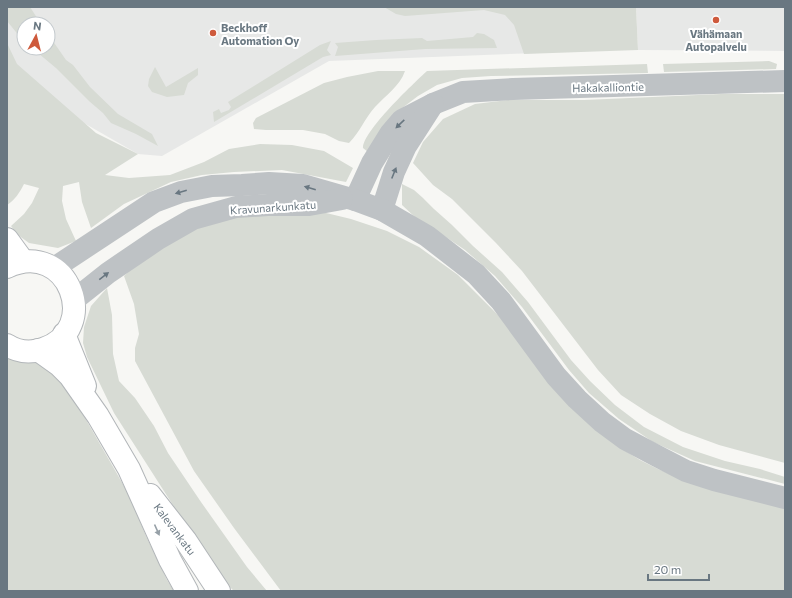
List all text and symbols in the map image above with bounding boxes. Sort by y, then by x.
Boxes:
marker: Vähämaan Autopalvelu [711,15,721,25]
north arrow [16,16,56,56]
text: N [32,19,42,33]
place label: Beckhoff Automation Oy [221,21,299,47]
place label: Vähämaan Autopalvelu [685,27,747,53]
marker: Beckhoff Automation Oy [208,28,218,38]
street label: Hakakalliontie [572,80,644,94]
one-way arrow [395,119,405,129]
one-way arrow [392,166,398,178]
one-way arrow [304,184,316,190]
one-way arrow [175,189,187,195]
street label: Kravunarkunkatu [229,198,317,216]
one-way arrow [99,271,110,280]
street label: Kalevankatu [151,501,199,557]
one-way arrow [154,525,160,537]
scale bar [648,556,709,582]
text: 20 m [654,562,681,576]

